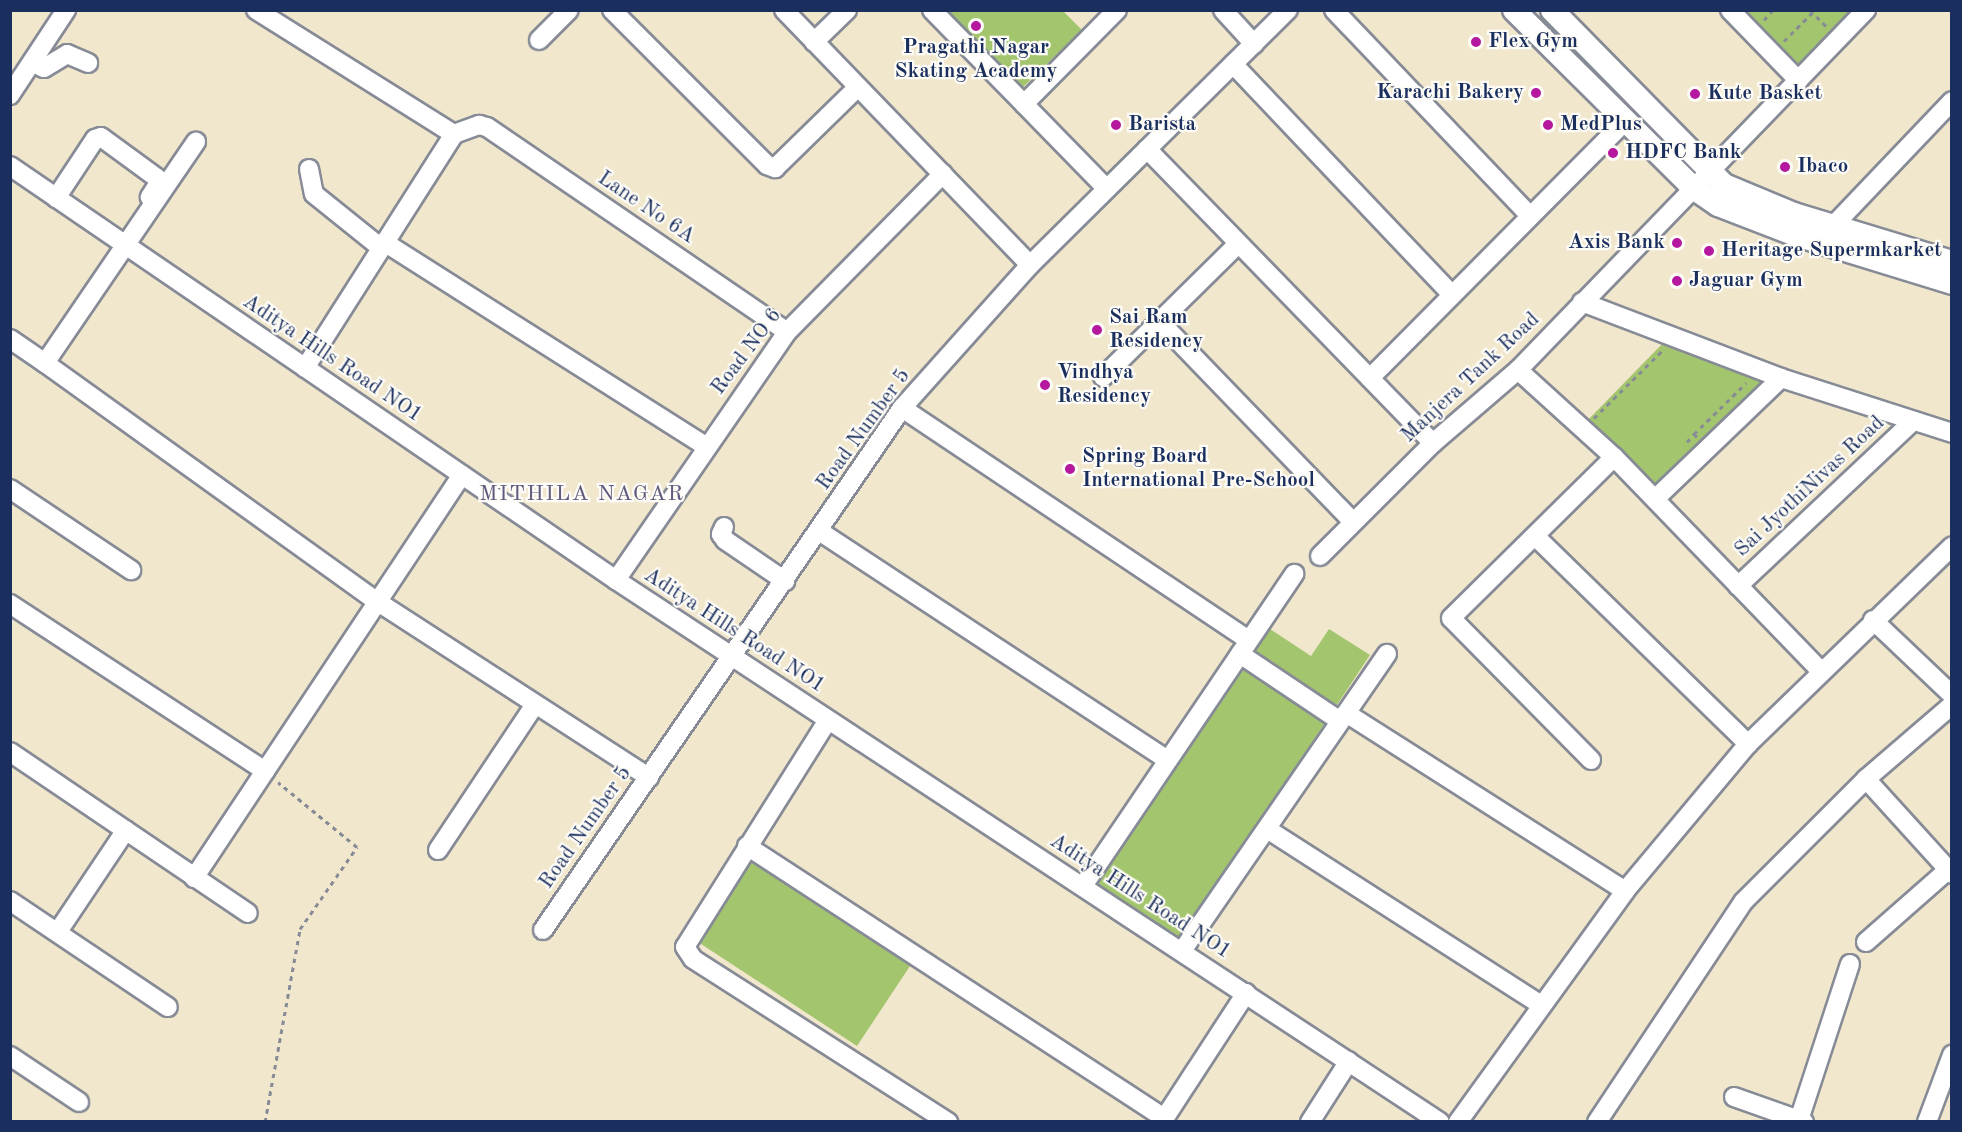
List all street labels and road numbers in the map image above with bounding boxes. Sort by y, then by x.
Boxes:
street label: Lane No 6A [593,166,699,250]
street label: Aditya Hills Road NO1 [237,290,427,428]
street label: Road NO 6 [706,304,788,400]
street label: Manjera Tank Road [1397,307,1545,449]
street label: Road Number 5 [812,364,916,496]
street label: Sai JyothiNivas Road [1730,411,1890,563]
street label: Aditya Hills Road NO1 [639,563,829,699]
street label: Road Number 5 [534,762,638,894]
street label: Aditya Hills Road NO1 [1045,829,1235,965]

